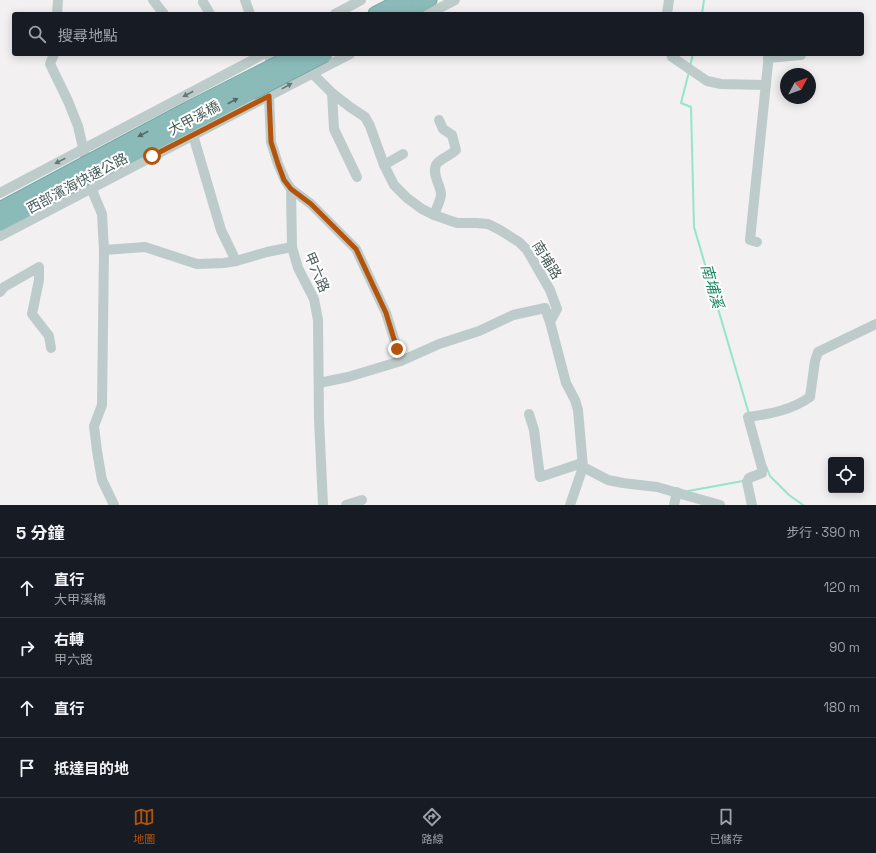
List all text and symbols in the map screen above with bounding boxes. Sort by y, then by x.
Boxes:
search box [12,12,864,56]
icon: search [26,23,48,45]
text: 搜尋地點 [58,26,118,45]
north arrow [780,68,816,104]
one-way arrow [282,83,293,90]
one-way arrow [182,91,193,98]
street label: 大甲溪橋 [165,97,223,139]
one-way arrow [227,98,239,105]
one-way arrow [137,130,149,137]
route start [143,147,161,165]
street label: 西部濱海快速公路 [23,149,131,217]
one-way arrow [54,158,66,164]
street label: 南埔路 [528,237,566,283]
street label: 甲六路 [301,249,333,295]
water label: 南埔溪 [697,262,728,312]
route end [388,340,406,358]
map controls [828,457,864,493]
button: locate [828,457,864,493]
text: 5 分鐘 [16,522,65,544]
text: 步行 · 390 m [786,524,860,541]
text: 直行 [54,570,84,589]
icon: ahead [16,577,38,599]
text: 120 m [824,579,860,596]
text: 大甲溪橋 [54,591,106,608]
text: 右轉 [54,630,84,649]
icon: right [16,637,38,659]
text: 90 m [829,639,860,656]
text: 甲六路 [54,651,93,668]
icon: ahead [16,697,38,719]
text: 直行 [54,699,84,718]
text: 180 m [824,699,860,716]
icon: arrive [16,757,38,779]
text: 抵達目的地 [54,759,129,778]
tab: 地圖 [133,806,155,846]
tab: 路線 [421,806,443,846]
tab: 已儲存 [710,806,743,846]

